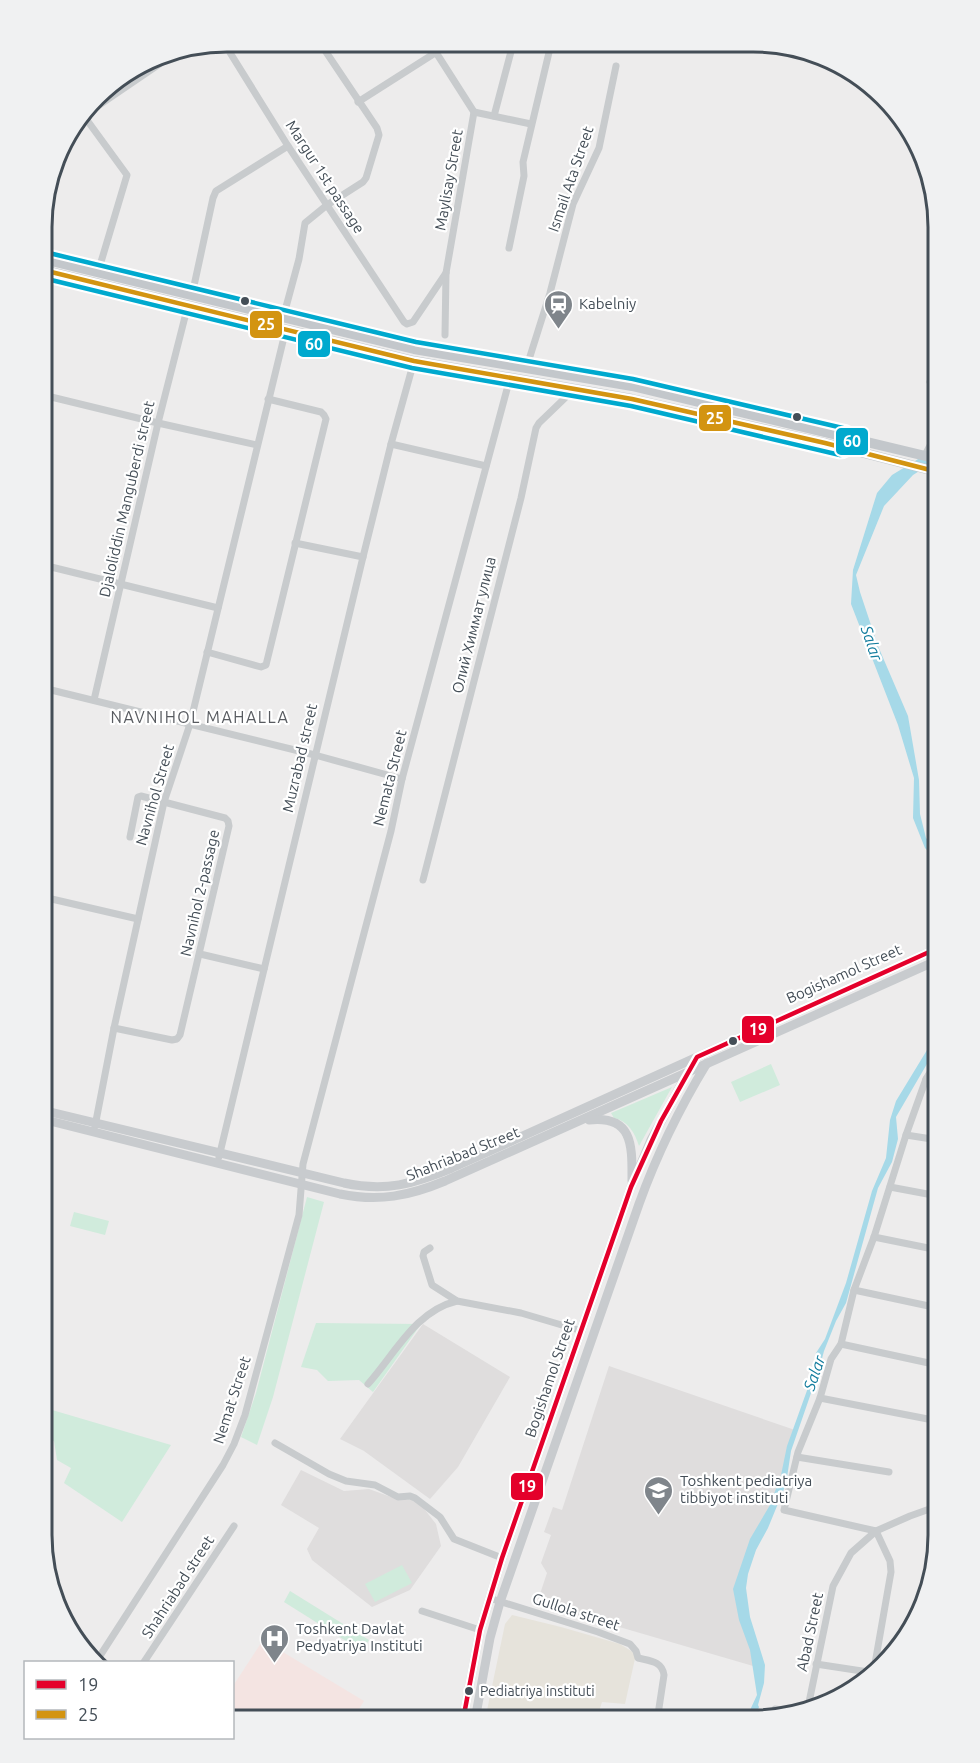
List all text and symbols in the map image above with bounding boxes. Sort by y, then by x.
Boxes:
street label: Margur 1st passage [283,117,368,236]
street label: Ismail Ata Street [544,124,597,234]
street label: Maylisay Street [431,128,466,232]
station icon: Kabelniy [542,288,574,330]
unlabelled marker [239,295,251,307]
place label: Kabelniy [579,295,636,312]
line badge: 25 [249,310,283,339]
text: 25 [257,315,275,333]
line badge: 60 [297,330,331,358]
text: 60 [305,335,323,353]
street label: Djaloliddin Manguberdi street [96,399,157,599]
line badge: 25 [698,404,732,432]
text: 25 [706,409,724,427]
unlabelled marker [791,411,803,423]
line badge: 60 [835,427,869,456]
text: 60 [843,432,861,450]
street label: Олий Химмат улица [448,555,499,695]
water label: Salar [857,622,887,664]
street label: Muzrabad street [279,702,320,814]
district label: NAVNIHOL MAHALLA [110,708,290,726]
street label: Nemata Street [369,728,410,828]
street label: Navnihol Street [132,742,177,847]
street label: Navnihol 2-passage [177,828,222,958]
street label: Bogishamol Street [784,940,904,1007]
line badge: 19 [741,1015,775,1044]
text: 19 [749,1020,767,1038]
unlabelled marker [727,1035,739,1047]
street label: Shahriabad Street [404,1123,522,1184]
street label: Bogishamol Street [521,1316,578,1439]
water label: Salar [799,1352,829,1394]
street label: Nemat Street [209,1354,254,1446]
line badge: 19 [510,1472,544,1501]
place label: Toshkent pediatriya tibbiyot instituti [680,1472,812,1506]
school or university icon: Toshkent pediatriya tibbiyot instituti [643,1474,675,1516]
text: 19 [518,1477,536,1495]
street label: Shahriabad street [138,1532,217,1641]
street label: Gullola street [530,1589,622,1634]
street label: Abad Street [793,1591,826,1673]
place label: Toshkent Davlat Pedyatriya Instituti [296,1620,423,1654]
hospital icon: Toshkent Davlat Pedyatriya Instituti [259,1622,291,1664]
legend [24,1661,234,1739]
text: 19 [78,1674,98,1694]
place label: Pediatriya instituti [480,1683,595,1699]
marker: Pediatriya instituti [463,1685,475,1697]
text: 25 [78,1704,98,1724]

